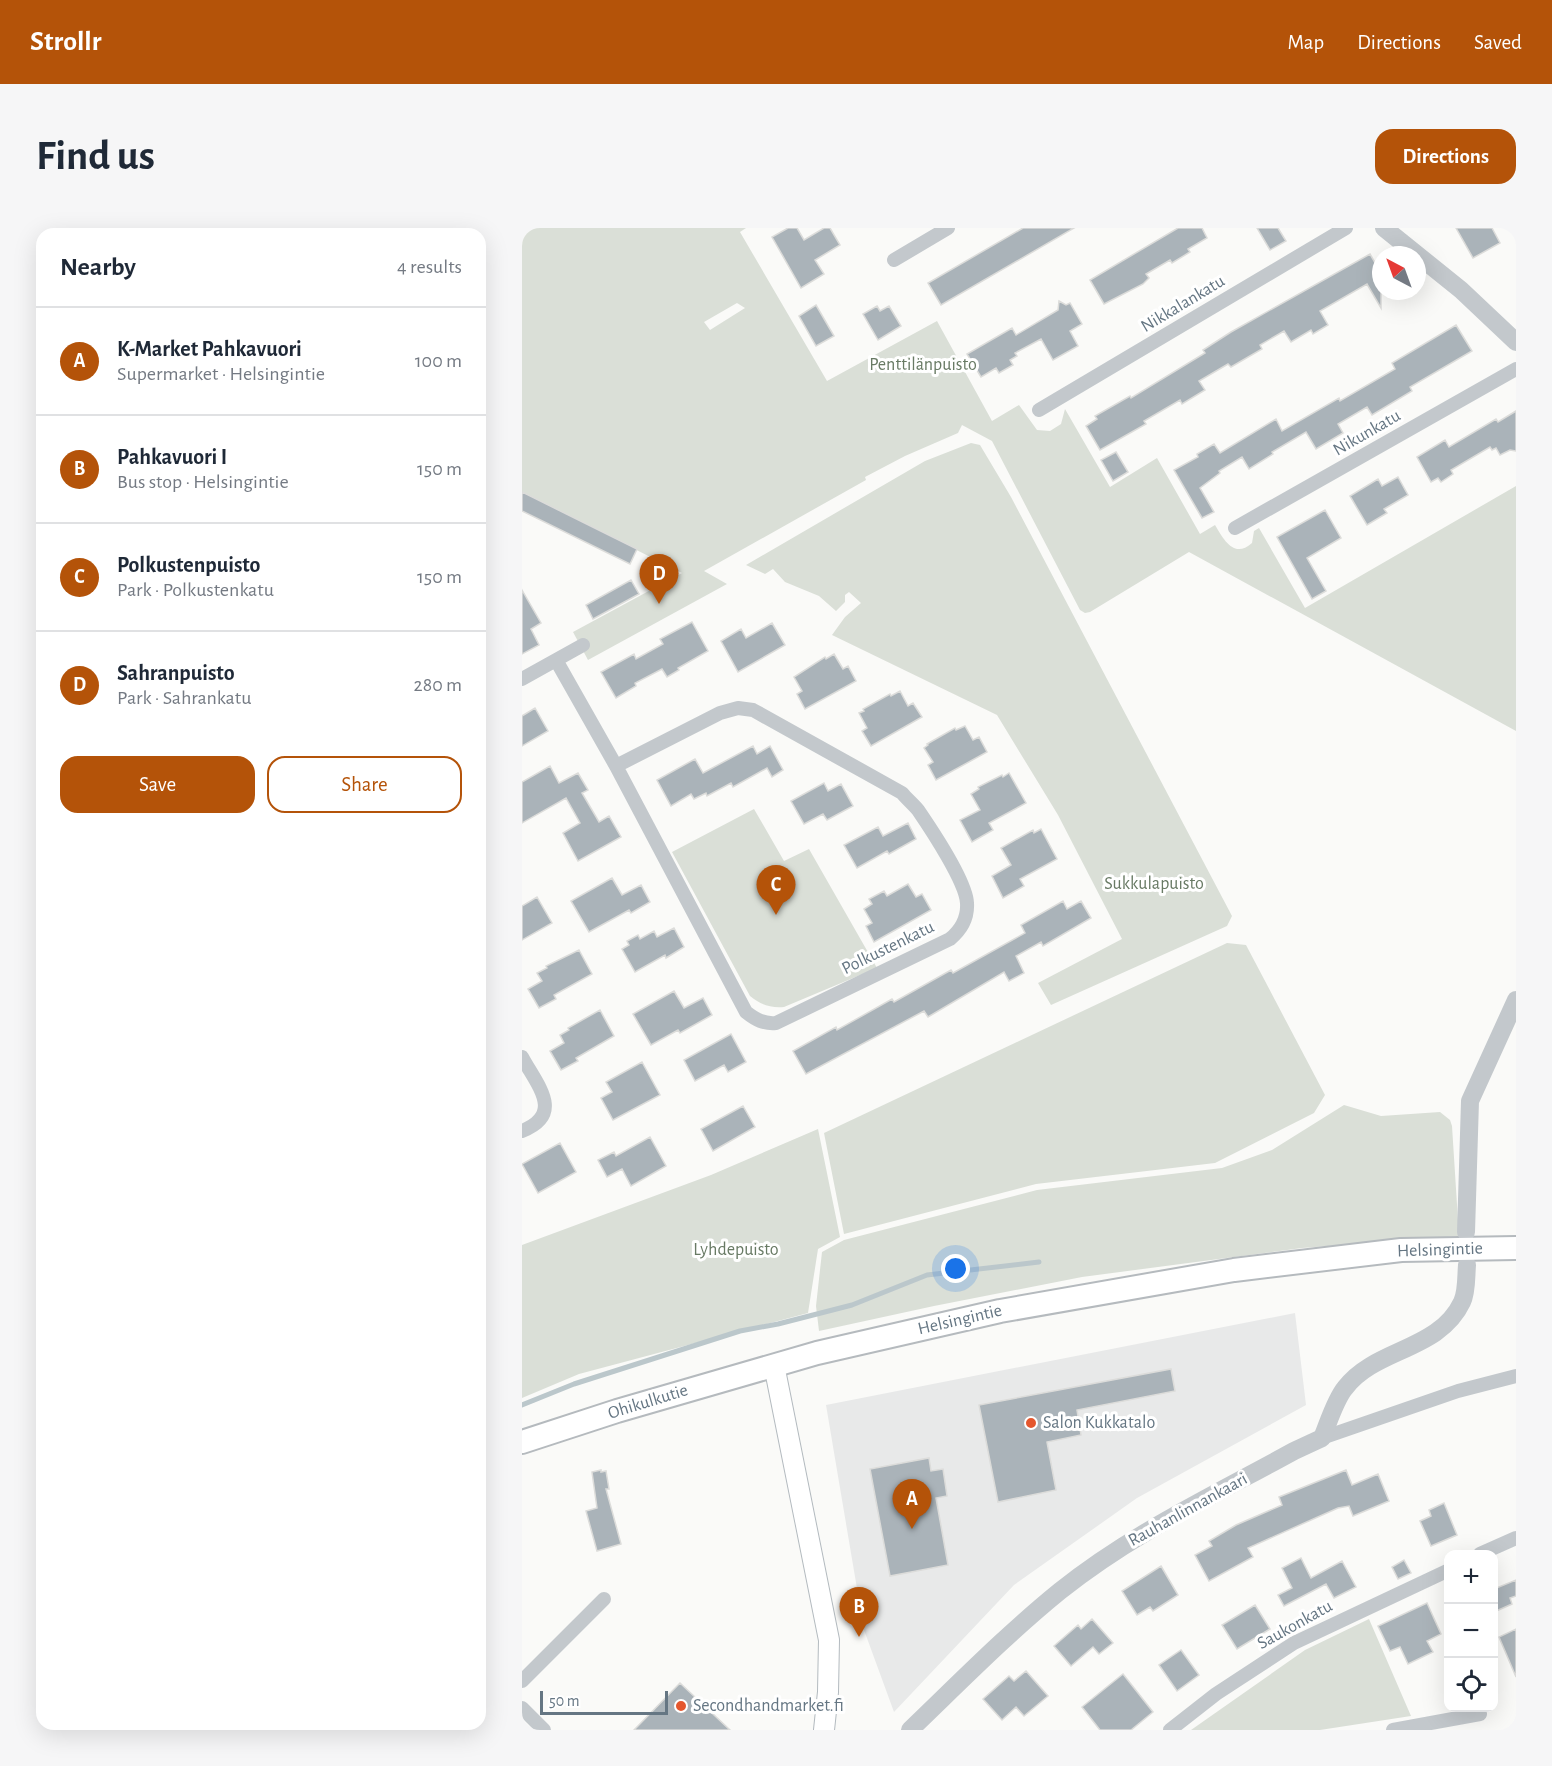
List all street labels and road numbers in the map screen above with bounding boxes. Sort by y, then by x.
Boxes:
street label: Nikkalankatu [1138,272,1228,336]
street label: Nikunkatu [1330,407,1404,459]
street label: Polkustenkatu [839,918,937,978]
street label: Helsingintie [1397,1240,1483,1260]
street label: Helsingintie [916,1302,1004,1338]
street label: Ohikulkutie [606,1381,690,1423]
street label: Rauhanlinnankaari [1125,1470,1251,1550]
street label: Saukonkatu [1255,1597,1335,1653]

